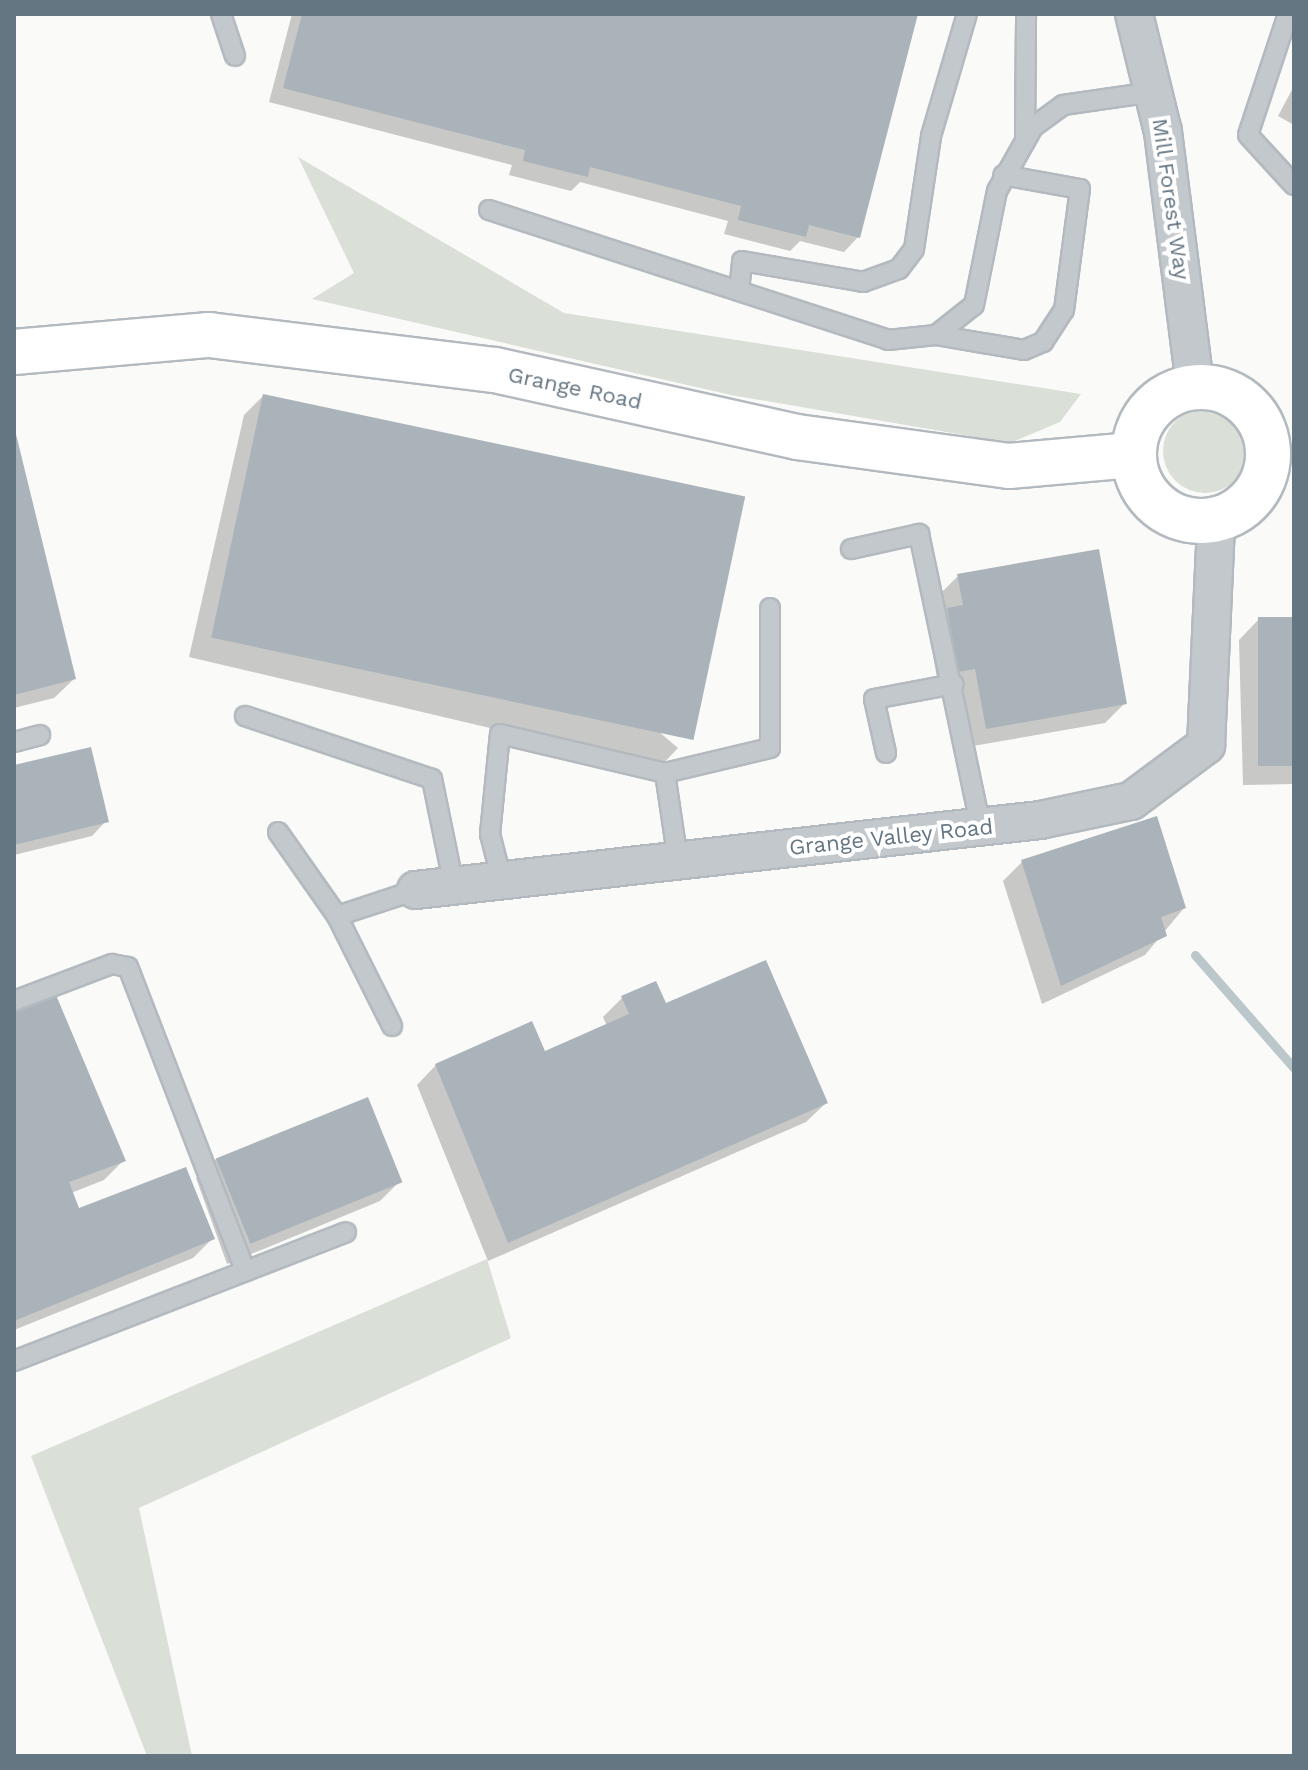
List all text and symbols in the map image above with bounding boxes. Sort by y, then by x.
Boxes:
street label: Mill Forest Way [1147,116,1195,282]
street label: Grange Road [506,361,644,415]
street label: Grange Valley Road [787,813,995,861]

